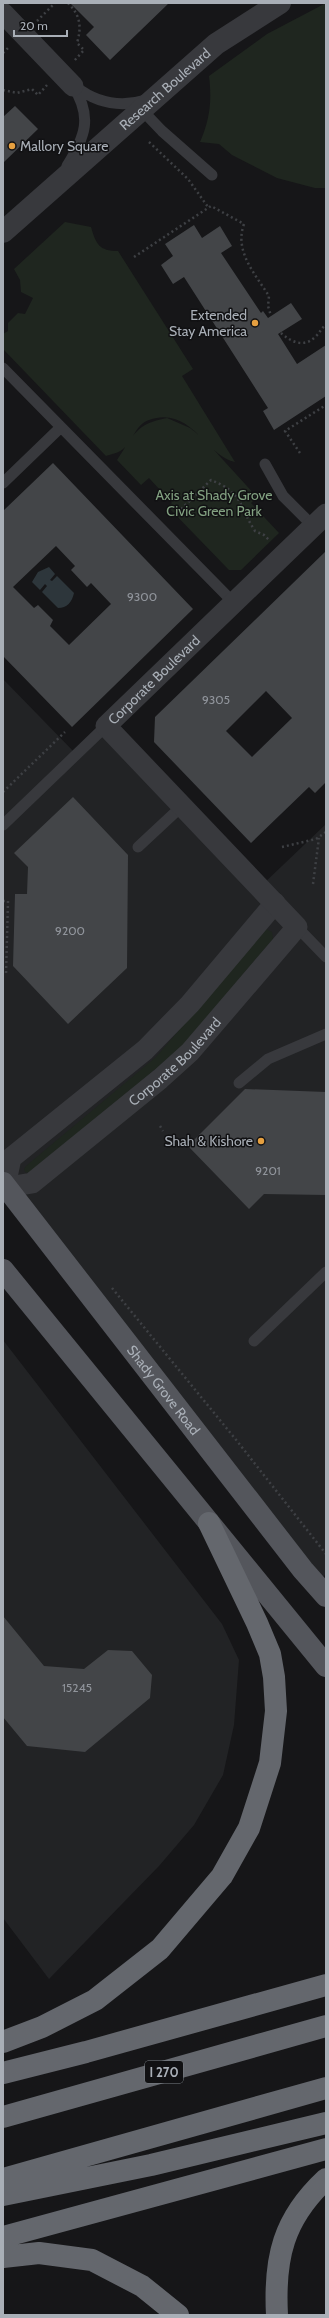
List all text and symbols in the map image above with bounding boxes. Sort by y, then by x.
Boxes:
scale bar [14,12,67,38]
text: 20 m [20,18,48,33]
street label: Research Boulevard [116,44,214,134]
place label: Mallory Square [20,137,108,155]
marker: Mallory Square [7,141,17,151]
place label: Extended Stay America [169,306,247,340]
marker: Extended Stay America [250,318,260,328]
park label: Axis at Shady Grove Civic Green Park [155,486,273,520]
house number: 9300 [127,589,157,604]
street label: Corporate Boulevard [104,631,204,728]
house number: 9305 [202,692,230,707]
house number: 9200 [55,923,85,938]
street label: Corporate Boulevard [125,1014,225,1110]
place label: Shah & Kishore [164,1132,253,1150]
marker: Shah & Kishore [256,1136,266,1146]
house number: 9201 [255,1163,281,1178]
street label: Shady Grove Road [123,1341,204,1439]
house number: 15245 [62,1680,92,1695]
road number: I 270 [145,2061,183,2083]

